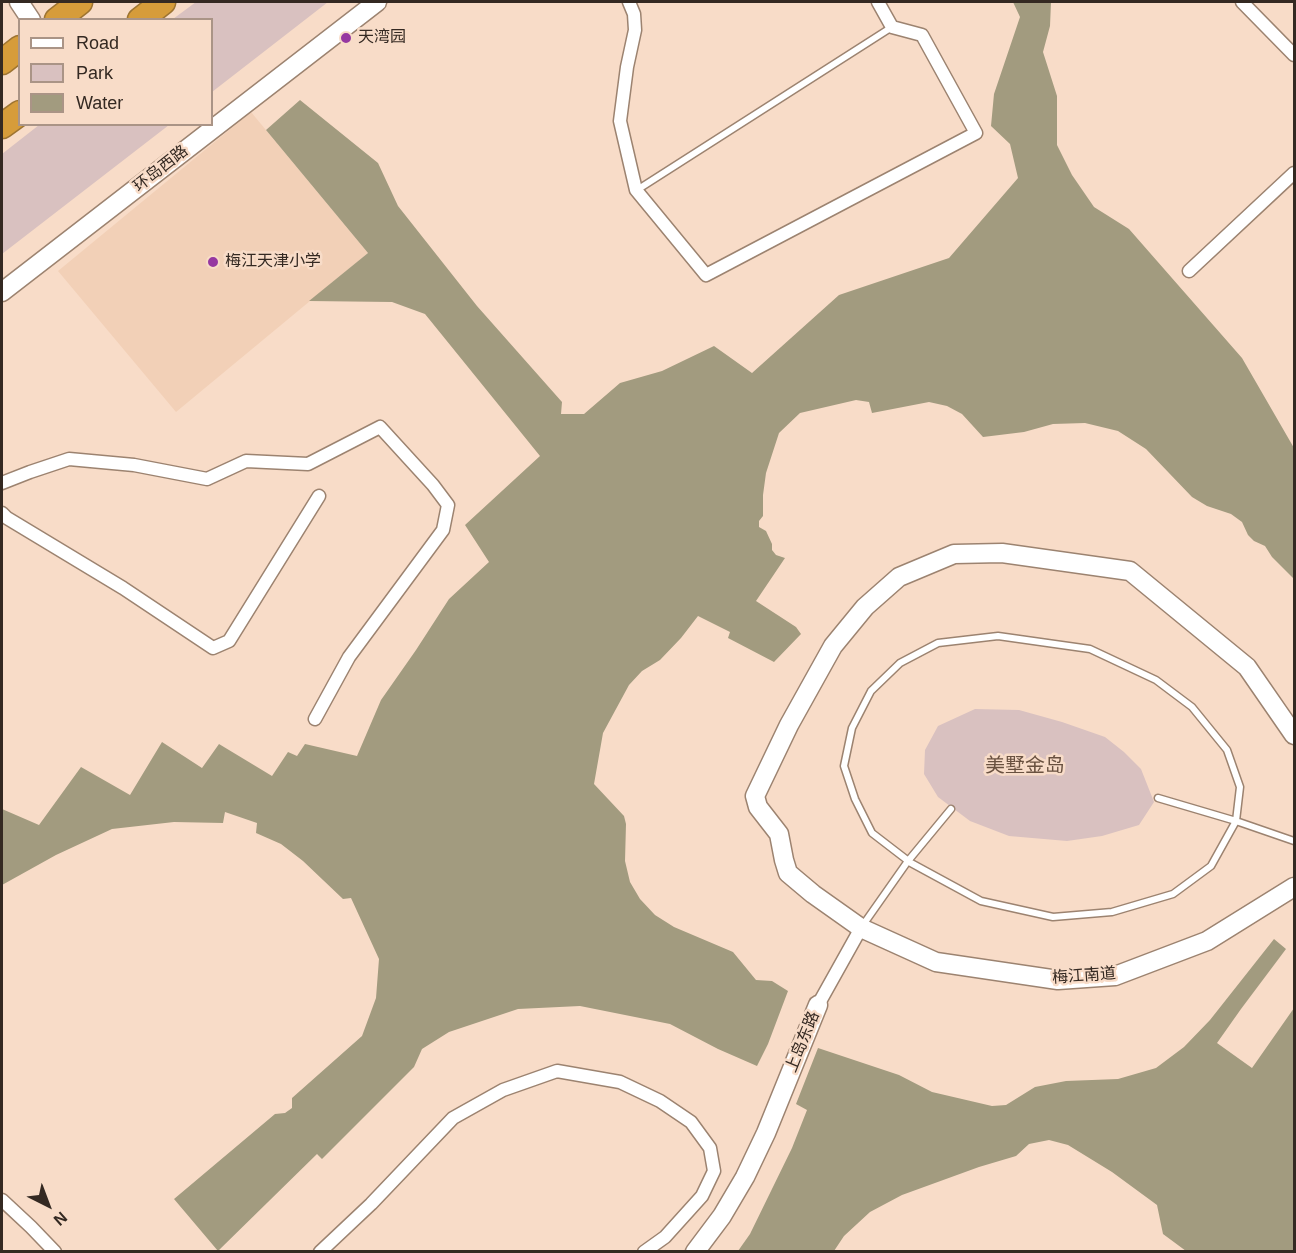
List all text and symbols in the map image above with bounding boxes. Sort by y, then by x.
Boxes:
legend [18,18,213,126]
place label: 天湾园 [358,28,406,48]
marker: 天湾园 [339,31,353,45]
text: Road [76,33,119,53]
text: Park [76,63,113,83]
text: Water [76,93,123,113]
street label: 环岛西路 [130,142,192,196]
place label: 梅江天津小学 [225,252,321,272]
marker: 梅江天津小学 [206,255,220,269]
district label: 美墅金岛 [985,754,1065,778]
street label: 梅江南道 [1051,964,1117,988]
street label: 上岛东路 [782,1009,824,1075]
north arrow [18,1175,78,1235]
text: N [50,1209,70,1229]

